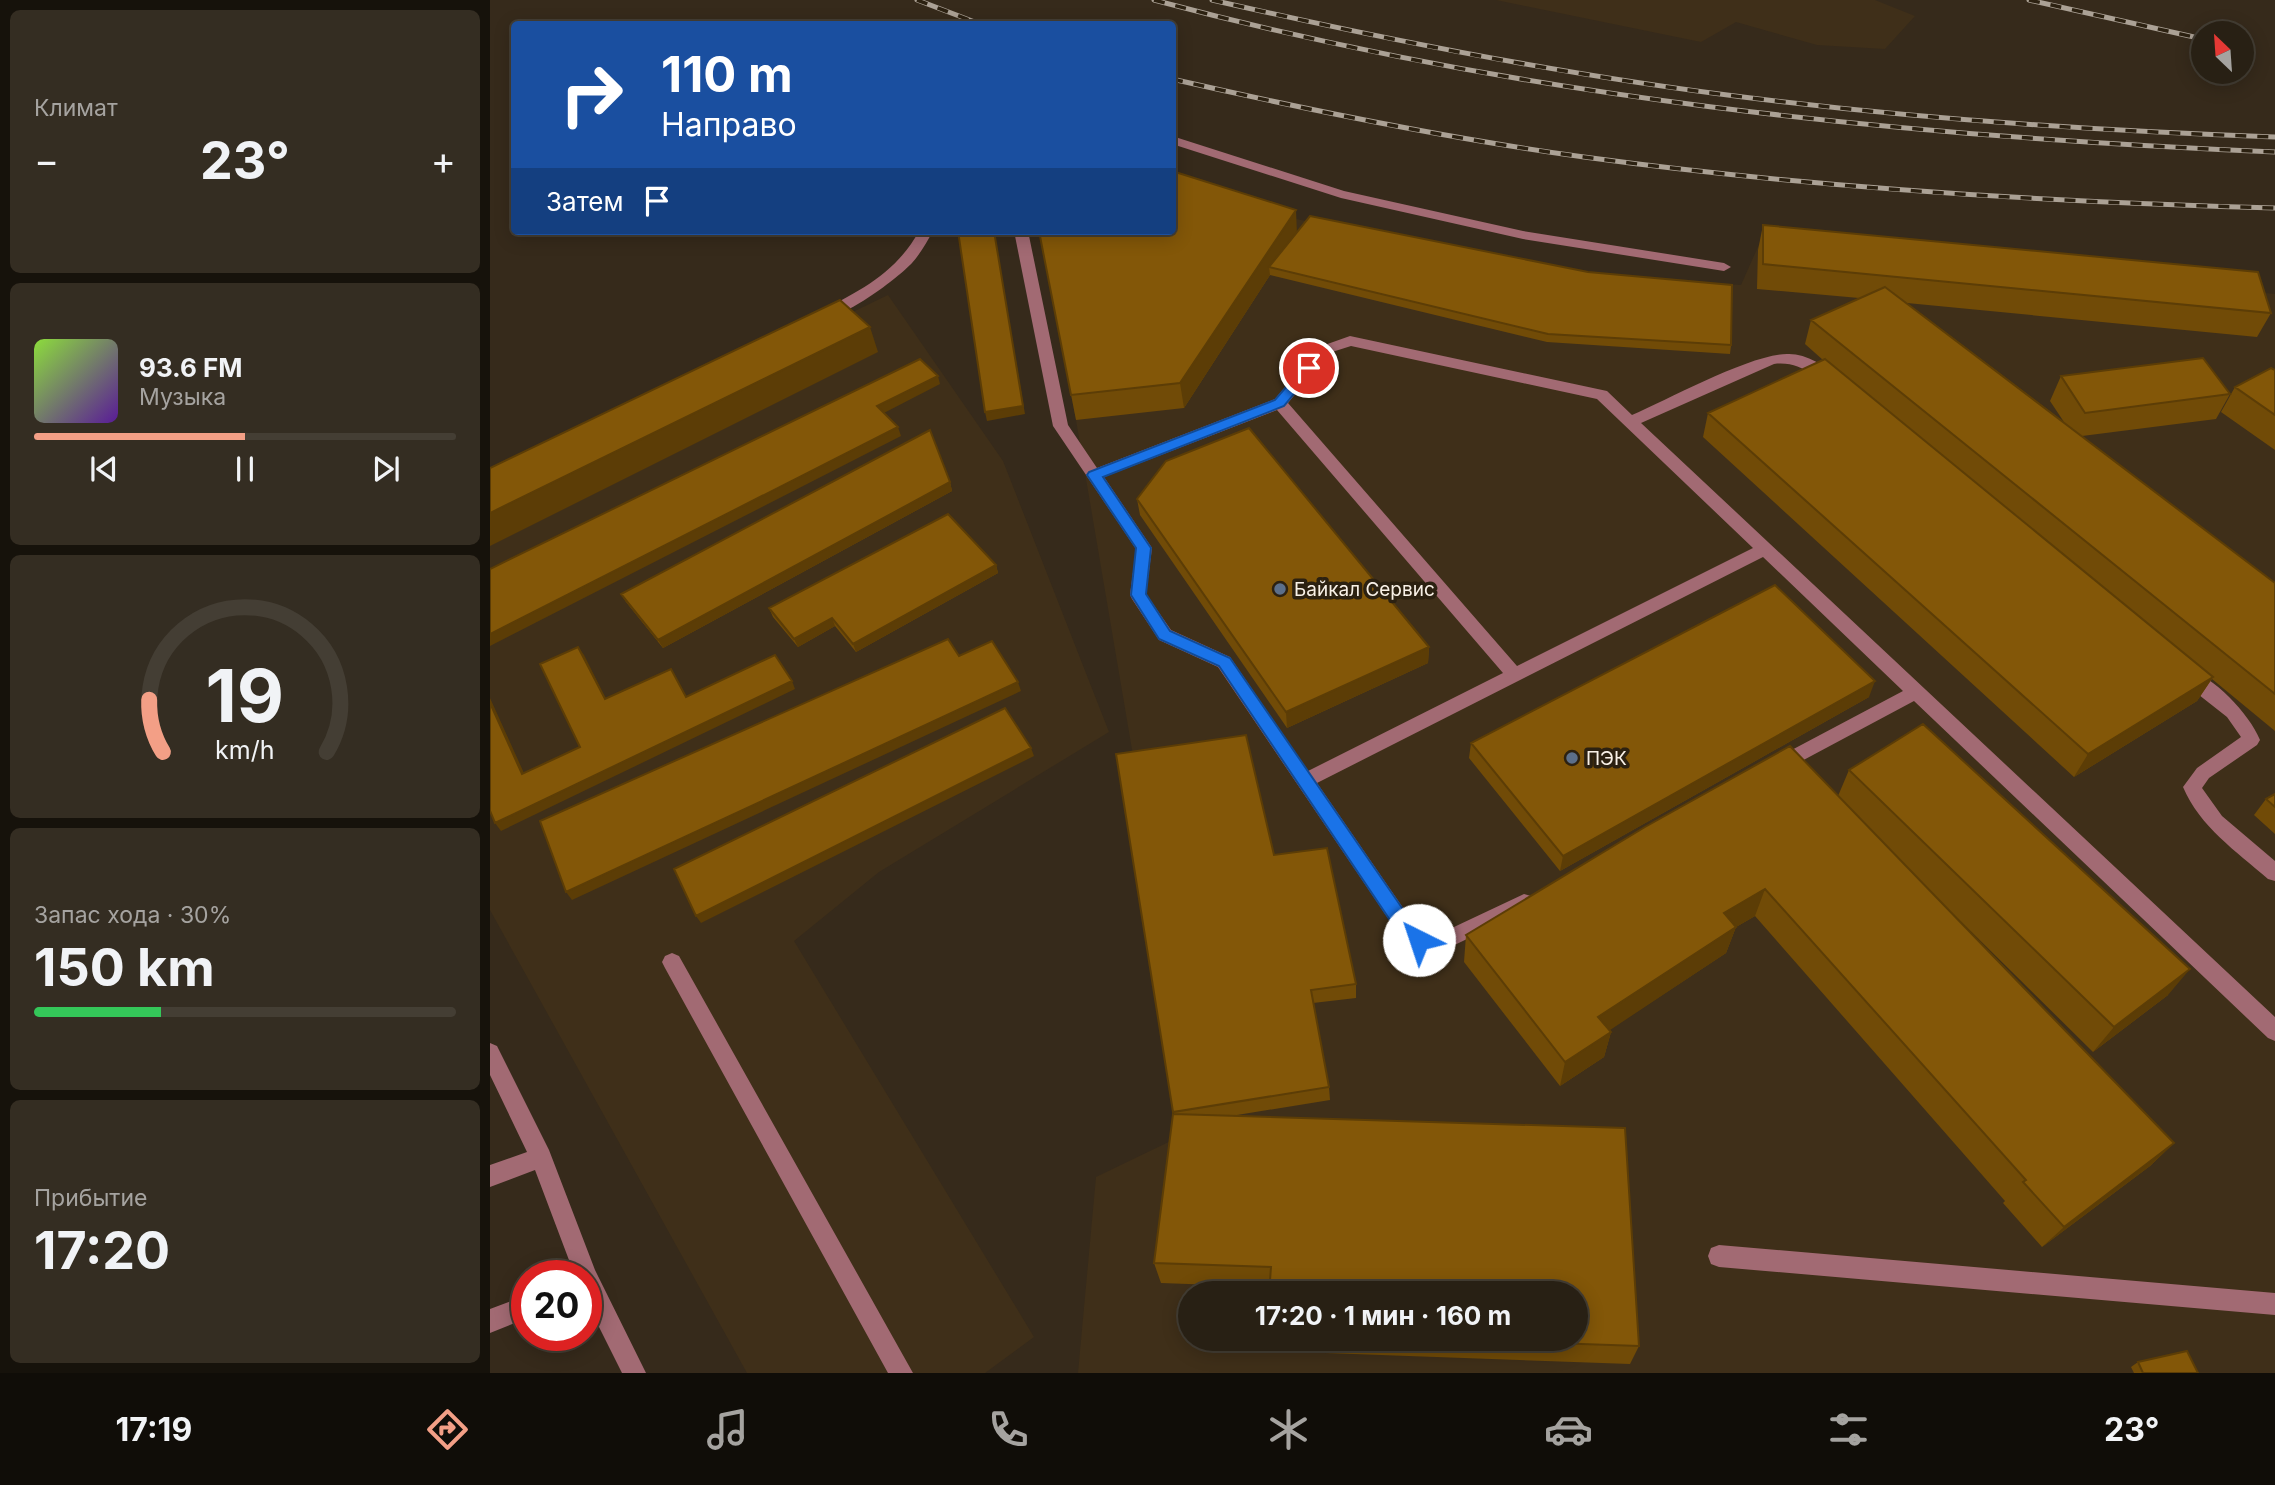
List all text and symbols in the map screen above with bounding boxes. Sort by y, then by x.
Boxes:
north arrow [2191,21,2254,84]
map controls [2191,21,2254,84]
text: 110 m [661,45,793,104]
icon: right [546,49,637,140]
text: Климат [34,94,118,122]
text: Направо [661,105,797,144]
text: 23° [200,129,290,192]
text: − [34,137,59,183]
text: + [431,137,456,183]
icon: arrive [638,182,676,220]
text: Затем [546,186,624,217]
pin [1279,338,1339,398]
icon: arrive [1290,349,1328,387]
text: 93.6 FM [139,352,243,383]
text: Музыка [139,383,226,411]
icon: previous [85,450,123,488]
icon: pause [226,450,264,488]
icon: next [367,450,405,488]
place label: Байкал Сервис [1294,578,1435,601]
marker: Байкал Сервис [1272,581,1288,597]
text: 19 [206,652,284,741]
text: km/h [215,735,275,765]
place label: ПЭК [1586,747,1627,770]
marker: ПЭК [1564,750,1580,766]
text: Запас хода · 30% [34,901,231,929]
position arrow [1382,903,1456,977]
text: 150 km [34,936,215,999]
text: Прибытие [34,1184,147,1212]
text: 17:20 [34,1219,170,1282]
speed limit sign: 20 [511,1260,602,1351]
text: 17:20 · 1 мин · 160 m [1255,1300,1511,1331]
icon: directions [423,1405,472,1454]
icon: music [703,1405,752,1454]
icon: phone [984,1405,1033,1454]
icon: climate [1264,1405,1313,1454]
icon: car [1544,1405,1593,1454]
icon: filters [1824,1405,1873,1454]
text: 17:19 [116,1410,192,1449]
text: 23° [2104,1410,2159,1449]

